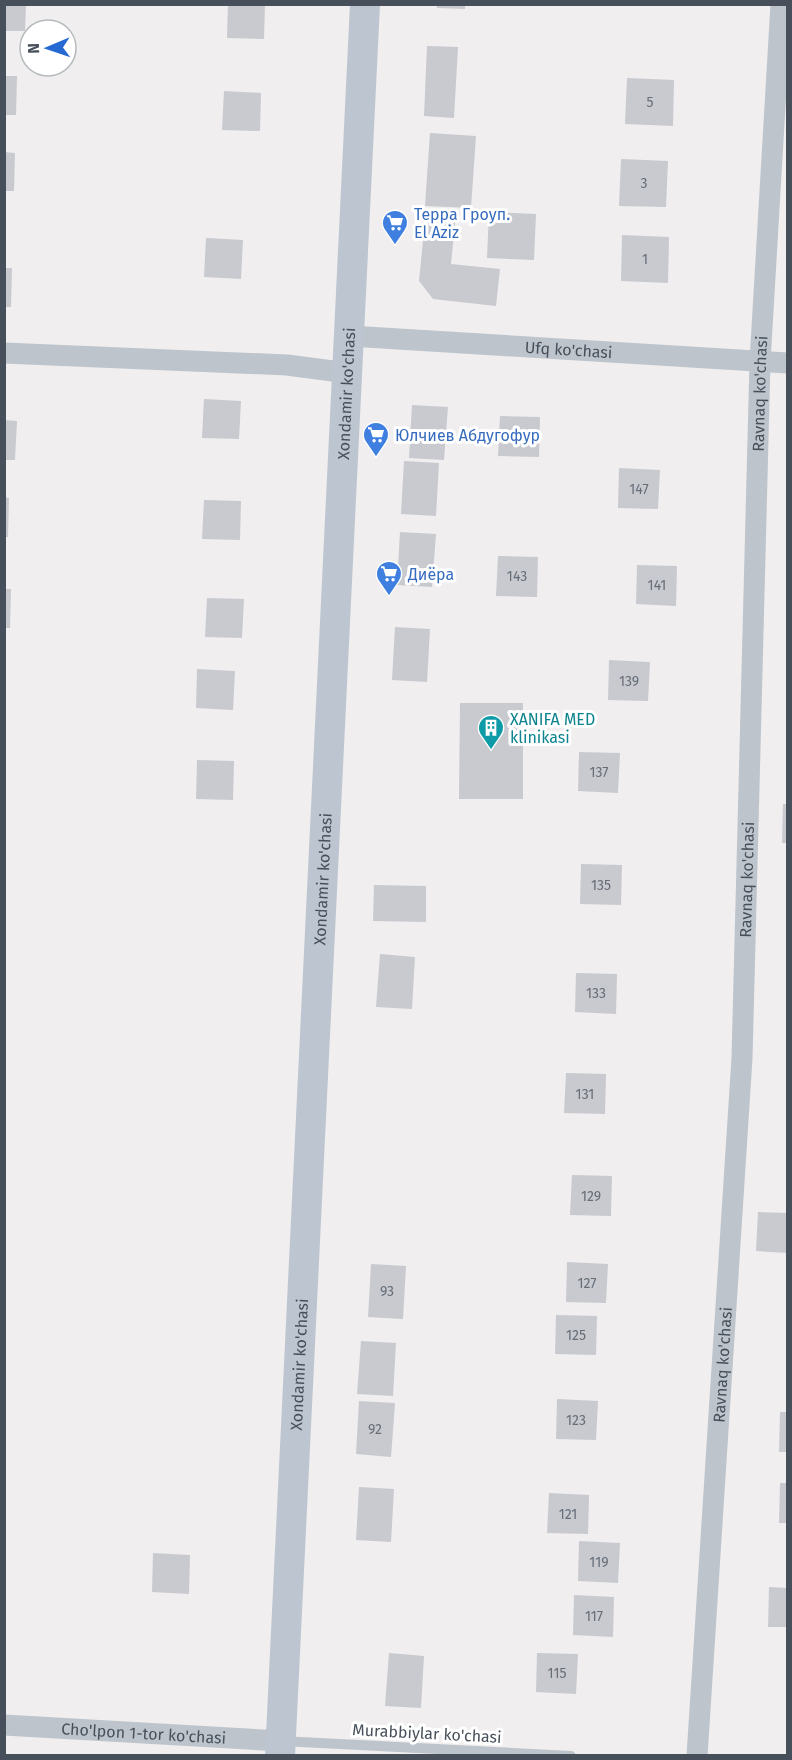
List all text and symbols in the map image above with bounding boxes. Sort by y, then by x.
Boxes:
north arrow [18,18,78,78]
text: N [24,43,43,54]
house number: 5 [646,94,654,111]
house number: 3 [641,175,648,192]
place label: Терра Гроуп. El Aziz [414,205,510,242]
supermarket icon: Терра Гроуп. El Aziz [380,208,410,246]
house number: 1 [642,251,648,268]
street label: Xondamir ko'chasi [334,327,359,460]
street label: Ravnaq ko'chasi [749,335,772,452]
street label: Ufq ko'chasi [524,338,613,362]
supermarket icon: Юлчиев Абдугофур [361,420,391,458]
place label: Юлчиев Абдугофур [395,426,540,445]
house number: 147 [629,481,649,498]
supermarket icon: Диёра [374,559,404,597]
place label: Диёра [407,565,454,584]
house number: 143 [507,568,527,585]
house number: 141 [648,577,666,594]
house number: 139 [619,673,639,690]
place label: XANIFA MED klinikasi [510,710,595,747]
building icon: XANIFA MED klinikasi [476,713,506,751]
house number: 137 [589,764,609,781]
street label: Xondamir ko'chasi [310,813,336,946]
street label: Ravnaq ko'chasi [736,821,758,938]
house number: 135 [591,877,611,894]
house number: 133 [586,985,606,1002]
house number: 131 [576,1086,594,1103]
house number: 129 [581,1188,601,1205]
house number: 127 [577,1275,597,1292]
house number: 93 [380,1283,394,1300]
street label: Xondamir ko'chasi [287,1298,312,1431]
street label: Ravnaq ko'chasi [710,1306,736,1423]
house number: 125 [566,1327,586,1344]
house number: 123 [566,1412,586,1429]
house number: 92 [368,1421,382,1438]
house number: 121 [559,1506,577,1523]
house number: 119 [589,1554,609,1571]
house number: 117 [585,1608,603,1625]
house number: 115 [548,1665,566,1682]
street label: Cho'lpon 1-tor ko'chasi [61,1719,227,1748]
street label: Murabbiylar ko'chasi [352,1720,502,1747]

